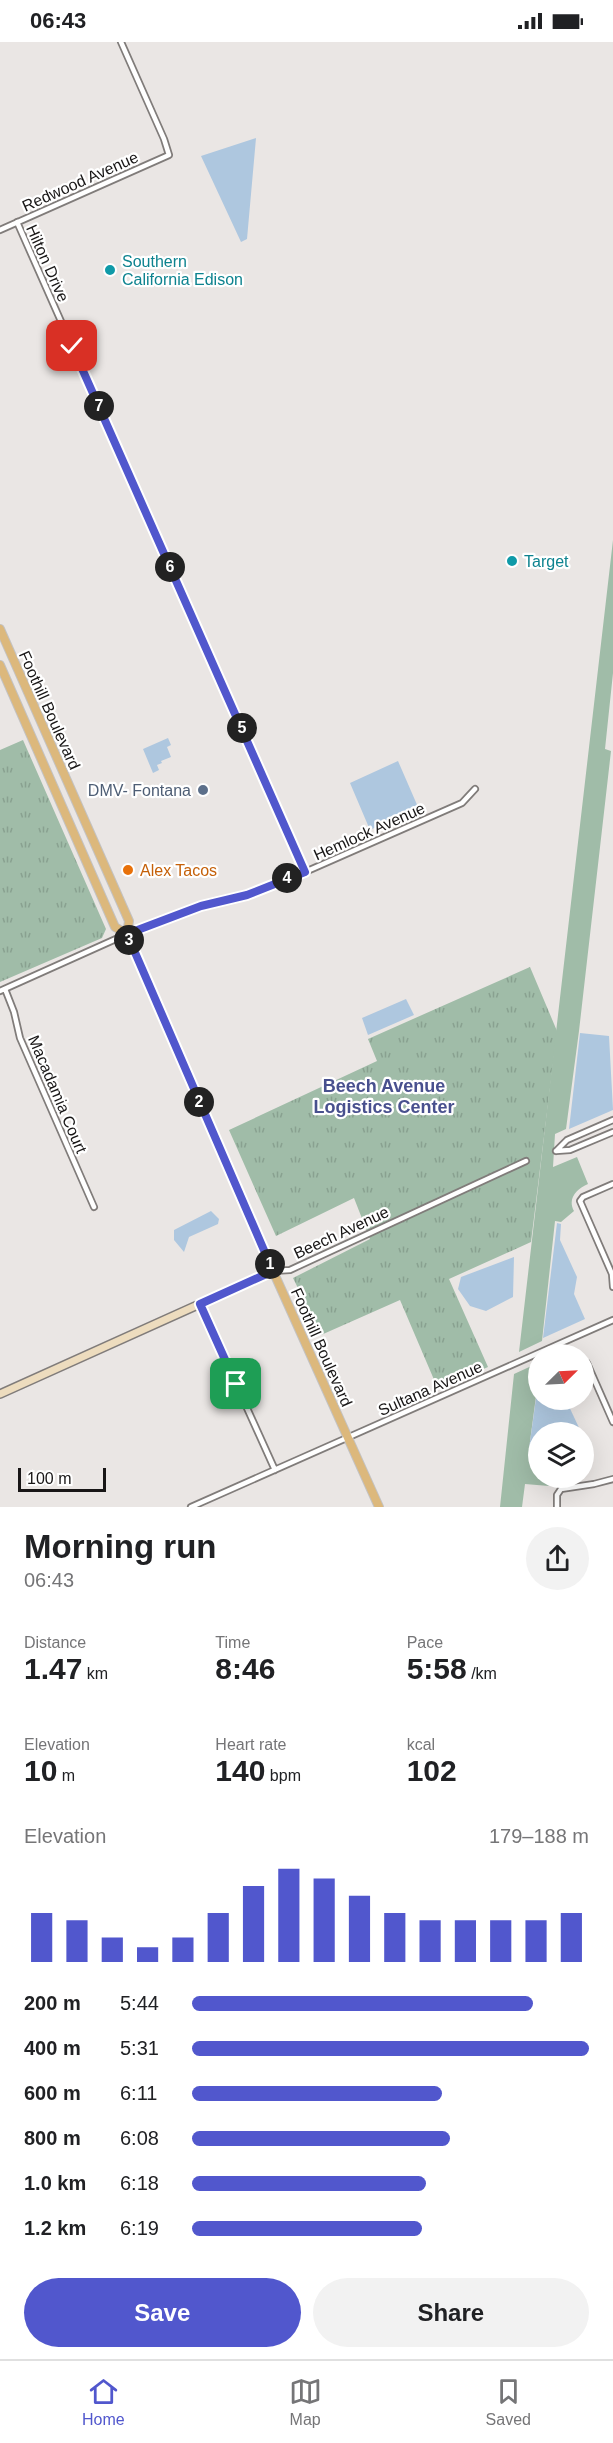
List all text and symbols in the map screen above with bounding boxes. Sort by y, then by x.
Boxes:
text: 06:43 [30,8,86,33]
street label: Redwood Avenue [20,148,141,215]
street label: Hilton Drive [23,222,72,305]
place label: Southern California Edison [122,253,243,288]
marker: Southern California Edison [103,263,117,277]
pin [46,320,97,371]
icon: check [55,329,88,362]
pin: 7 [84,391,114,421]
text: 7 [95,397,103,414]
pin: 6 [155,552,185,582]
place label: Target [524,553,569,570]
marker: Target [505,554,519,568]
text: 6 [166,558,174,575]
street label: Foothill Boulevard [16,648,83,772]
pin: 5 [227,713,257,743]
text: 5 [238,719,246,736]
place label: DMV- Fontana [88,782,191,799]
marker: DMV- Fontana [196,783,210,797]
street label: Hemlock Avenue [311,799,427,864]
place label: Alex Tacos [140,862,217,879]
marker: Alex Tacos [121,863,135,877]
pin: 4 [272,863,302,893]
text: 4 [283,869,291,886]
pin: 3 [114,925,144,955]
text: 3 [125,931,133,948]
street label: Macadamia Court [25,1033,90,1156]
district label: Beech Avenue Logistics Center [313,1076,455,1117]
pin: 2 [184,1087,214,1117]
text: 2 [195,1093,203,1110]
street label: Beech Avenue [291,1203,392,1262]
pin: 1 [255,1249,285,1279]
text: 1 [266,1255,274,1272]
street label: Foothill Boulevard [288,1285,355,1409]
north arrow [528,1344,594,1410]
map controls [528,1344,594,1488]
pin [210,1358,261,1409]
street label: Sultana Avenue [376,1358,485,1419]
icon: arrive [219,1367,252,1400]
button: layers [528,1422,594,1488]
scale bar [18,1465,106,1492]
text: 100 m [27,1470,71,1487]
button: share [526,1527,589,1590]
text: Morning run [24,1528,216,1565]
text: 06:43 [24,1569,74,1591]
text: Distance [24,1634,86,1651]
text: Time [215,1634,250,1651]
text: Pace [407,1634,443,1651]
text: 1.47 [24,1652,82,1685]
text: 8:46 [215,1652,275,1685]
text: 5:58 [407,1652,467,1685]
text: km [82,1665,108,1682]
text: /km [467,1665,497,1682]
text: Elevation [24,1736,90,1753]
text: Heart rate [215,1736,286,1753]
text: kcal [407,1736,435,1753]
text: 10 [24,1754,57,1787]
text: 140 [215,1754,265,1787]
text: 102 [407,1754,457,1787]
text: m [57,1767,75,1784]
text: bpm [265,1767,301,1784]
text: Elevation [24,1825,106,1847]
text: 179–188 m [489,1825,589,1847]
text: 200 m [24,1992,81,2014]
text: 5:44 [120,1992,159,2014]
text: 400 m [24,2037,81,2059]
text: 5:31 [120,2037,159,2059]
text: 600 m [24,2082,81,2104]
text: 6:11 [120,2082,157,2104]
text: 800 m [24,2127,81,2149]
text: 6:08 [120,2127,159,2149]
text: 1.0 km [24,2172,86,2194]
text: 6:18 [120,2172,159,2194]
text: 1.2 km [24,2217,86,2239]
text: 6:19 [120,2217,159,2239]
button: Save [24,2278,301,2347]
button: Share [313,2278,589,2347]
tab: Home [82,2375,125,2429]
tab: Map [289,2375,322,2429]
tab: Saved [486,2375,531,2429]

